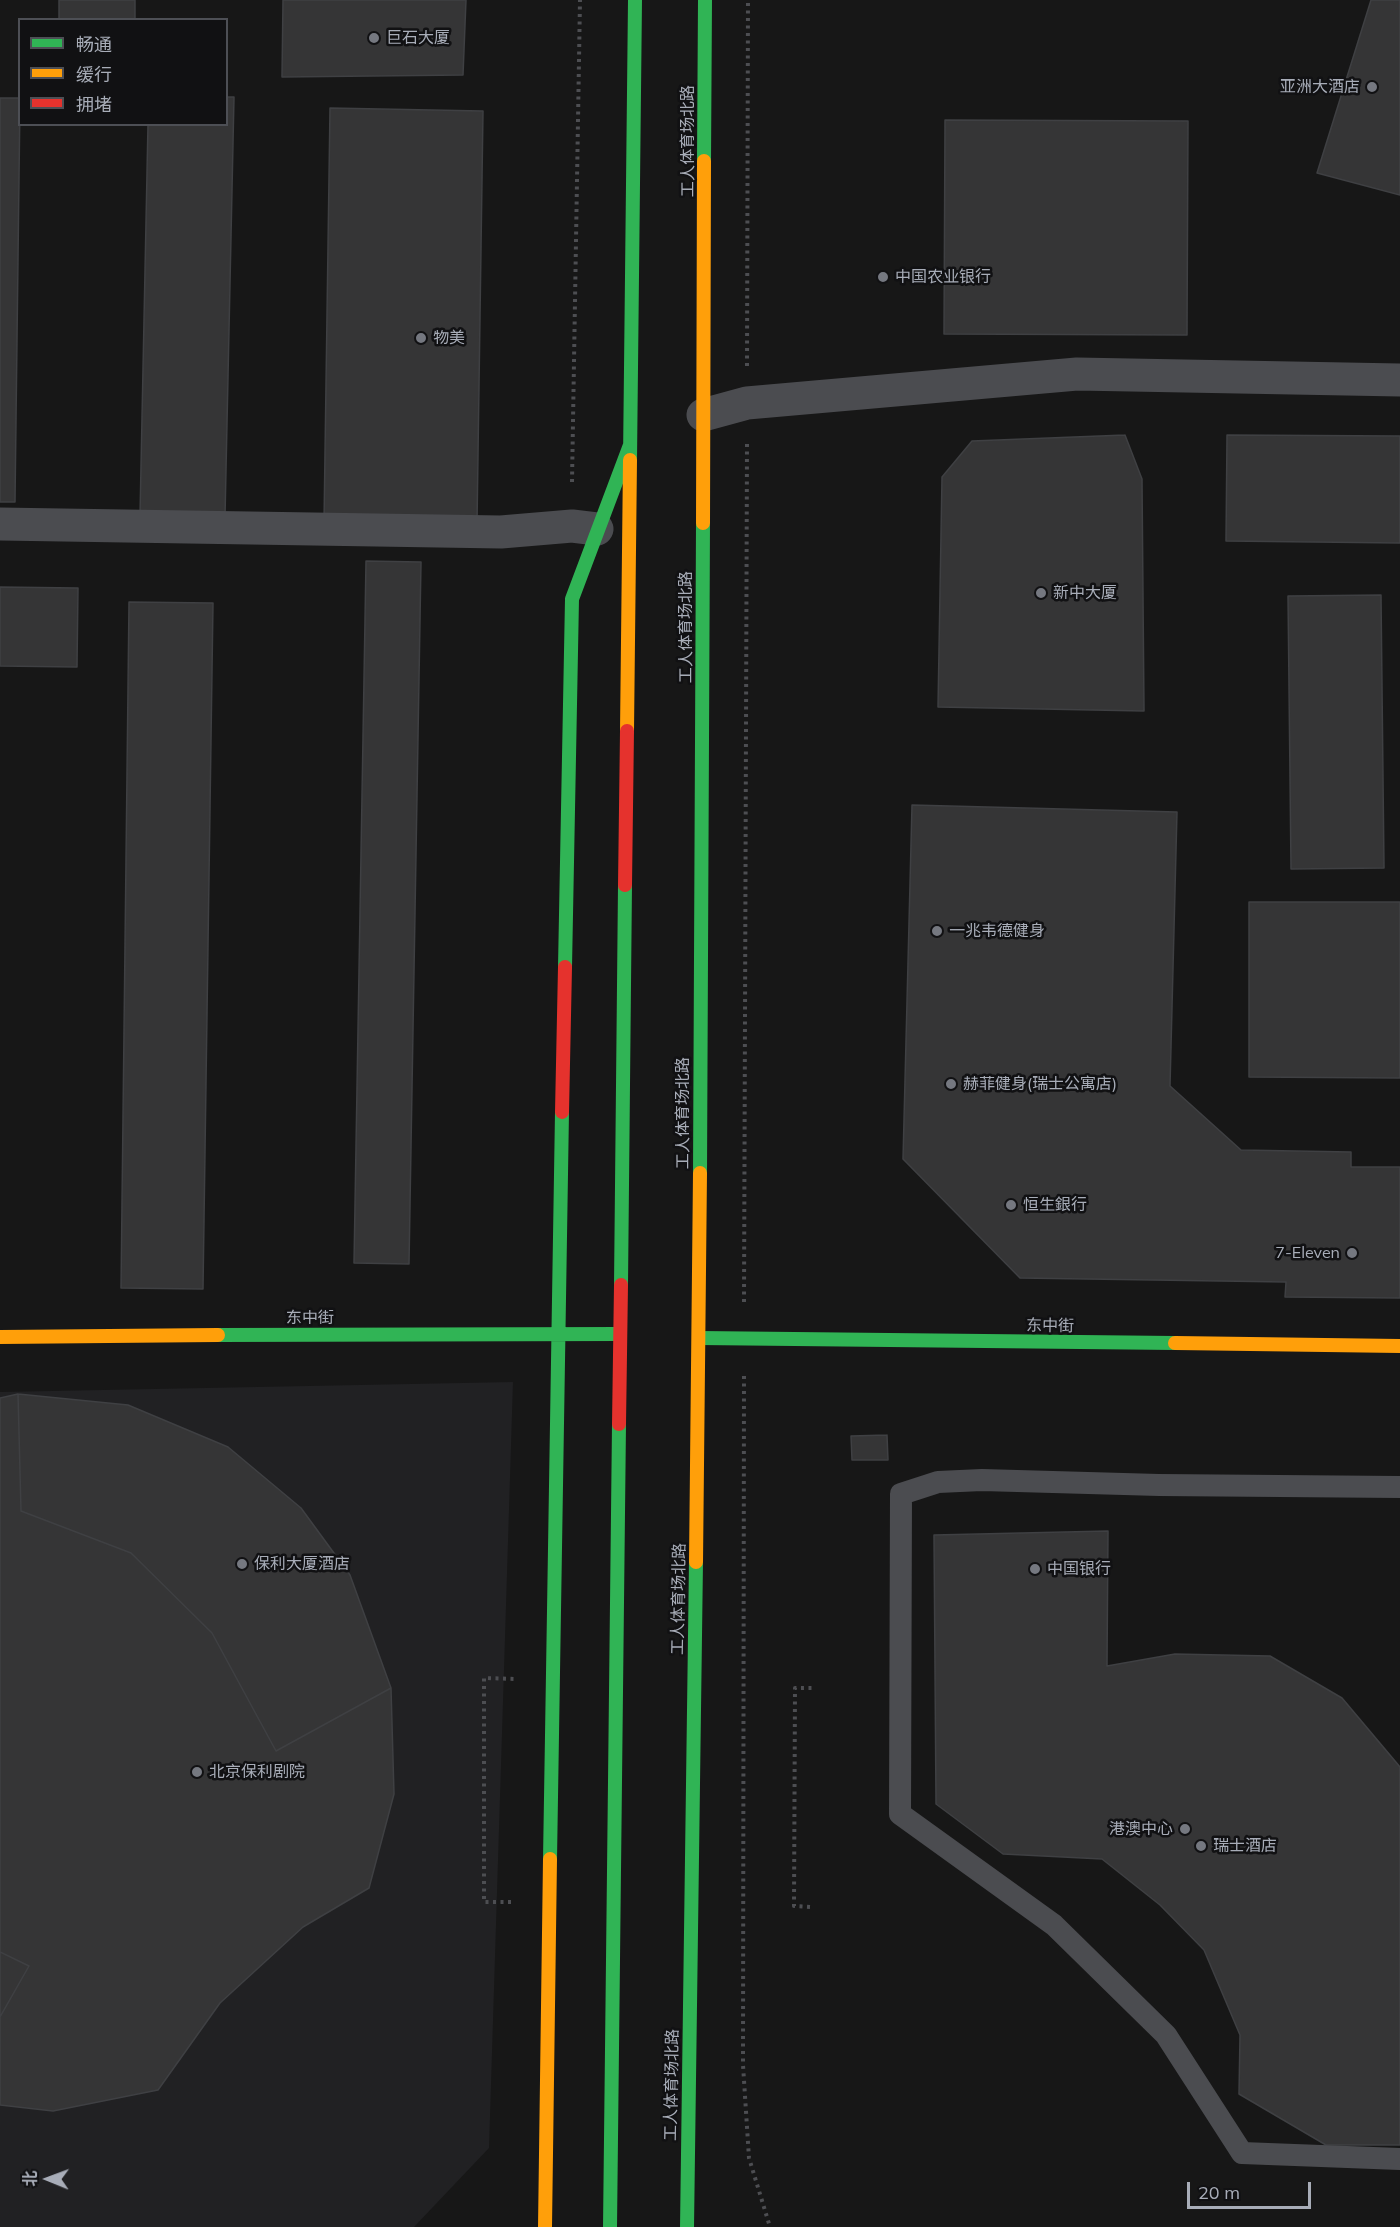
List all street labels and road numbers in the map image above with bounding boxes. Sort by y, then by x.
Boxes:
street label: 工人体育场北路 [678,85,698,197]
street label: 工人体育场北路 [676,571,696,683]
street label: 工人体育场北路 [673,1057,693,1169]
street label: 东中街 [286,1308,334,1328]
street label: 东中街 [1026,1316,1074,1336]
street label: 工人体育场北路 [668,1543,690,1655]
street label: 工人体育场北路 [661,2029,683,2141]

